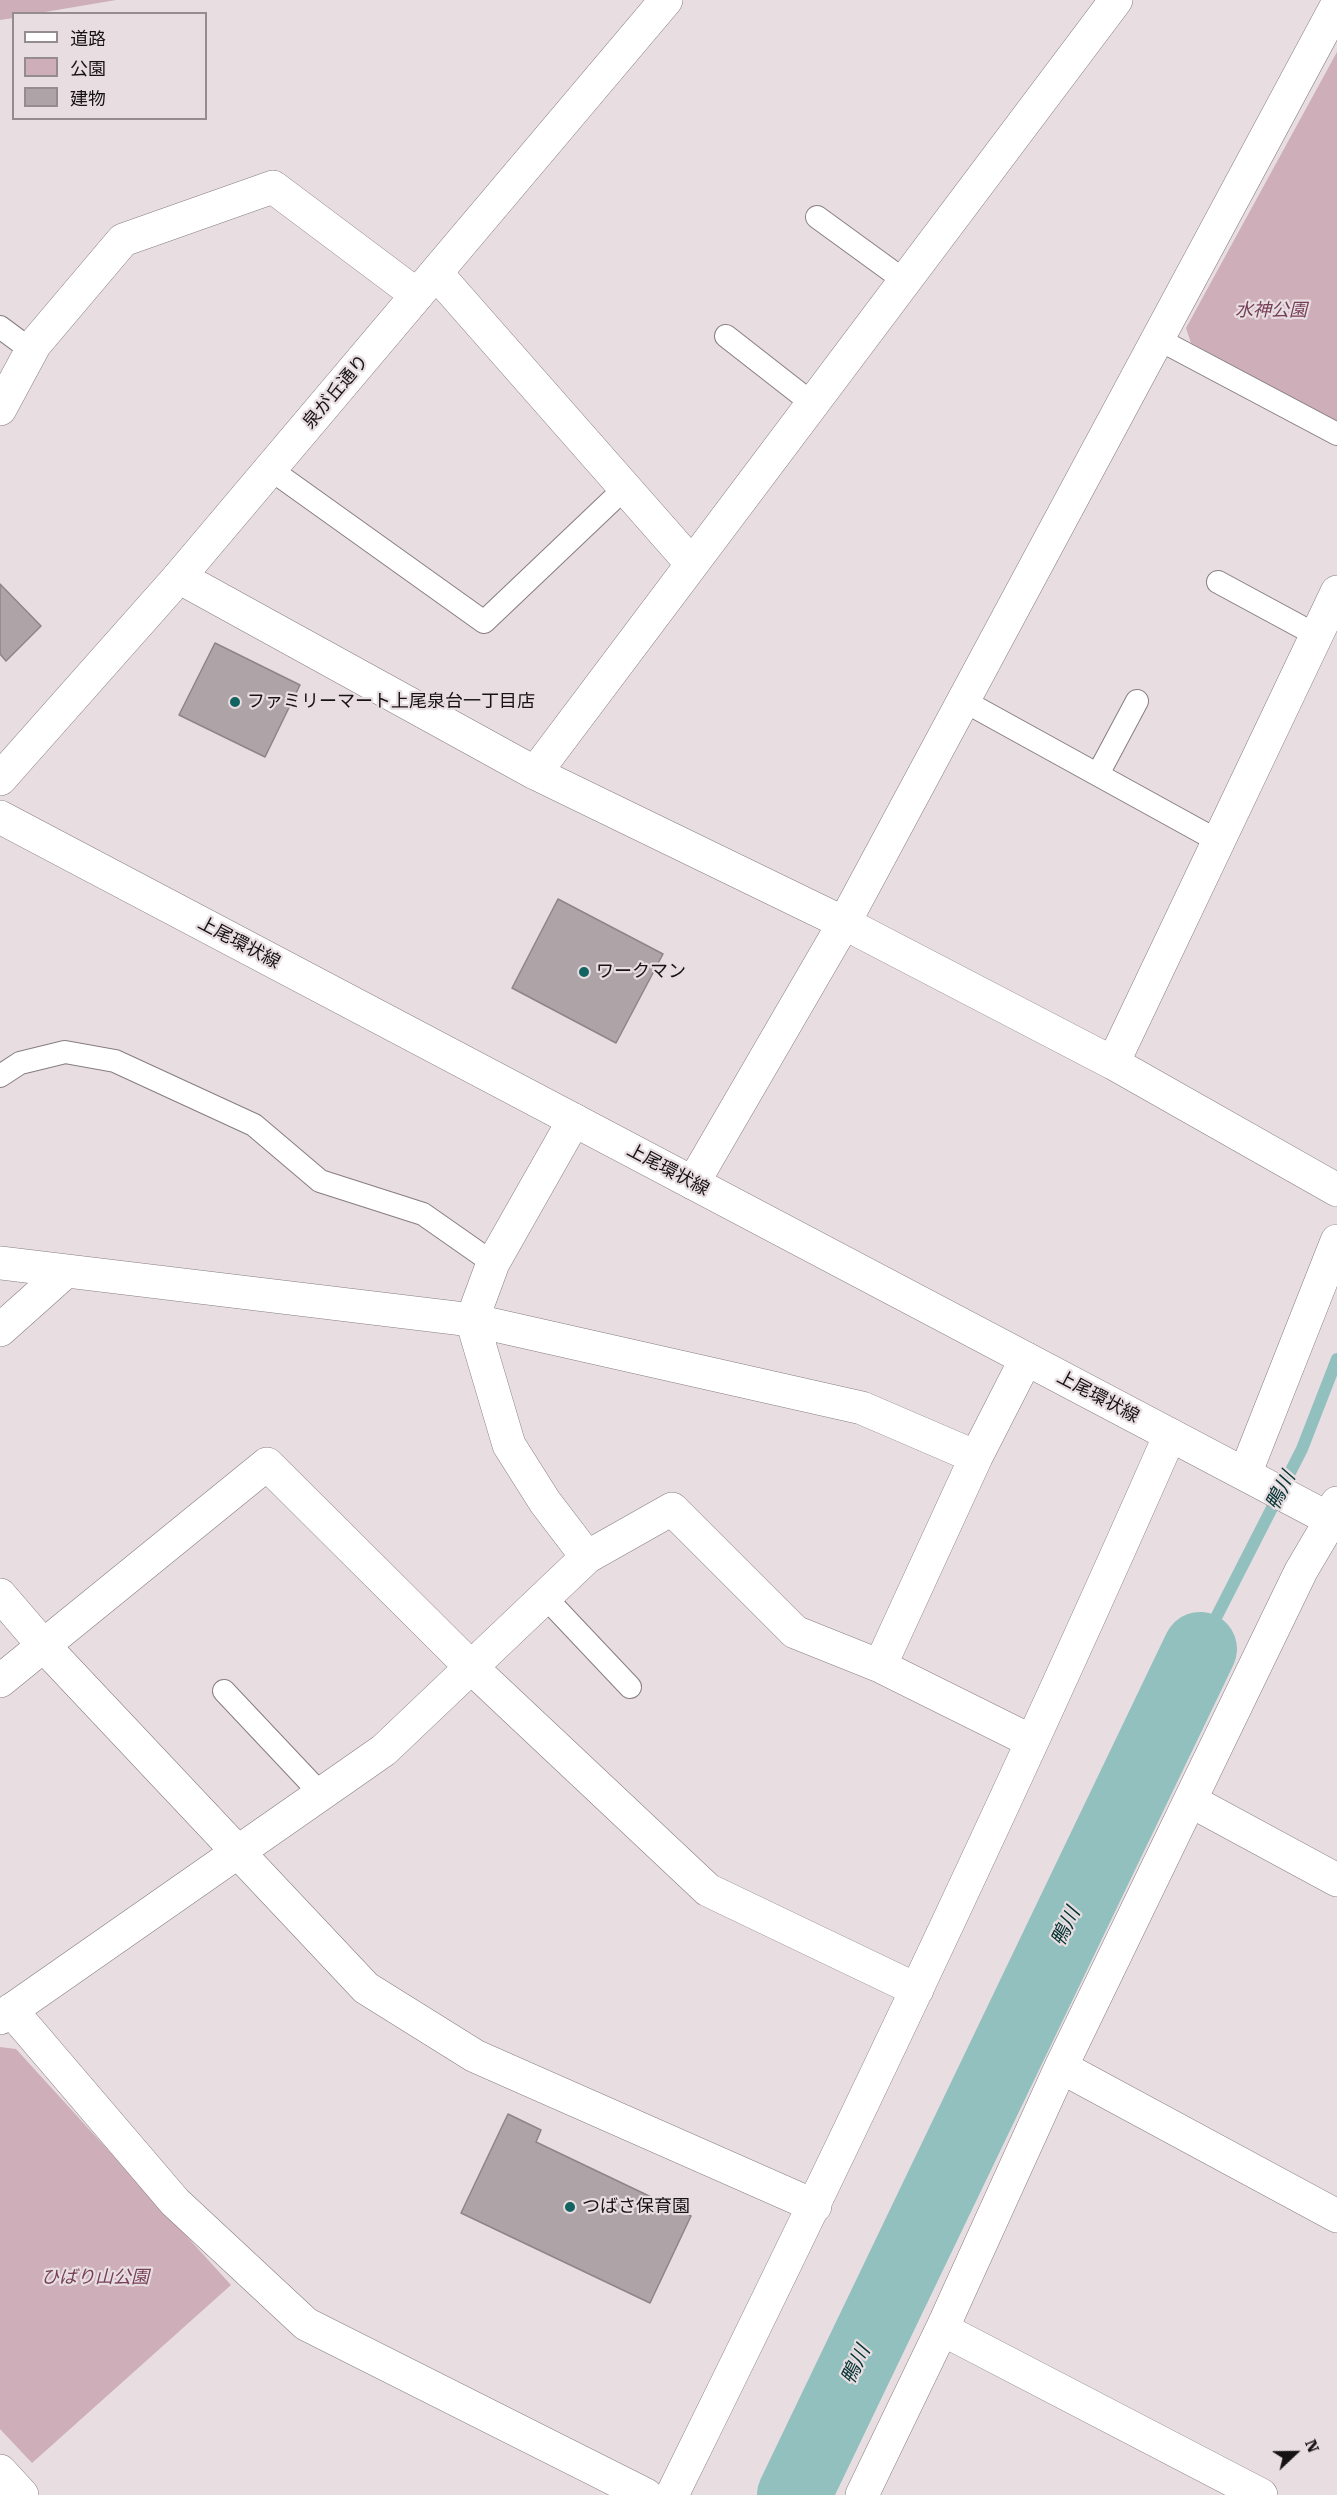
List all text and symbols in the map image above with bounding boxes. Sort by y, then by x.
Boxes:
legend [12,12,207,120]
text: 道路 [70,28,106,49]
text: 公園 [70,58,106,79]
text: 建物 [70,88,106,109]
park label: 水神公園 [1235,300,1307,322]
street label: 泉が丘通り [299,351,373,433]
place label: ファミリーマート上尾泉台一丁目店 [247,691,535,713]
marker: ファミリーマート上尾泉台一丁目店 [228,695,242,709]
street label: 上尾環状線 [194,912,284,974]
place label: ワークマン [596,961,686,983]
marker: ワークマン [577,965,591,979]
street label: 上尾環状線 [623,1139,713,1201]
street label: 上尾環状線 [1053,1366,1143,1428]
water label: 鴨川 [1261,1468,1301,1514]
water label: 鴨川 [1046,1904,1086,1950]
place label: つばさ保育園 [582,2196,690,2218]
marker: つばさ保育園 [563,2200,577,2214]
park label: ひばり山公園 [41,2267,149,2289]
water label: 鴨川 [836,2342,876,2388]
north arrow [1265,2423,1325,2483]
text: N [1301,2437,1323,2455]

